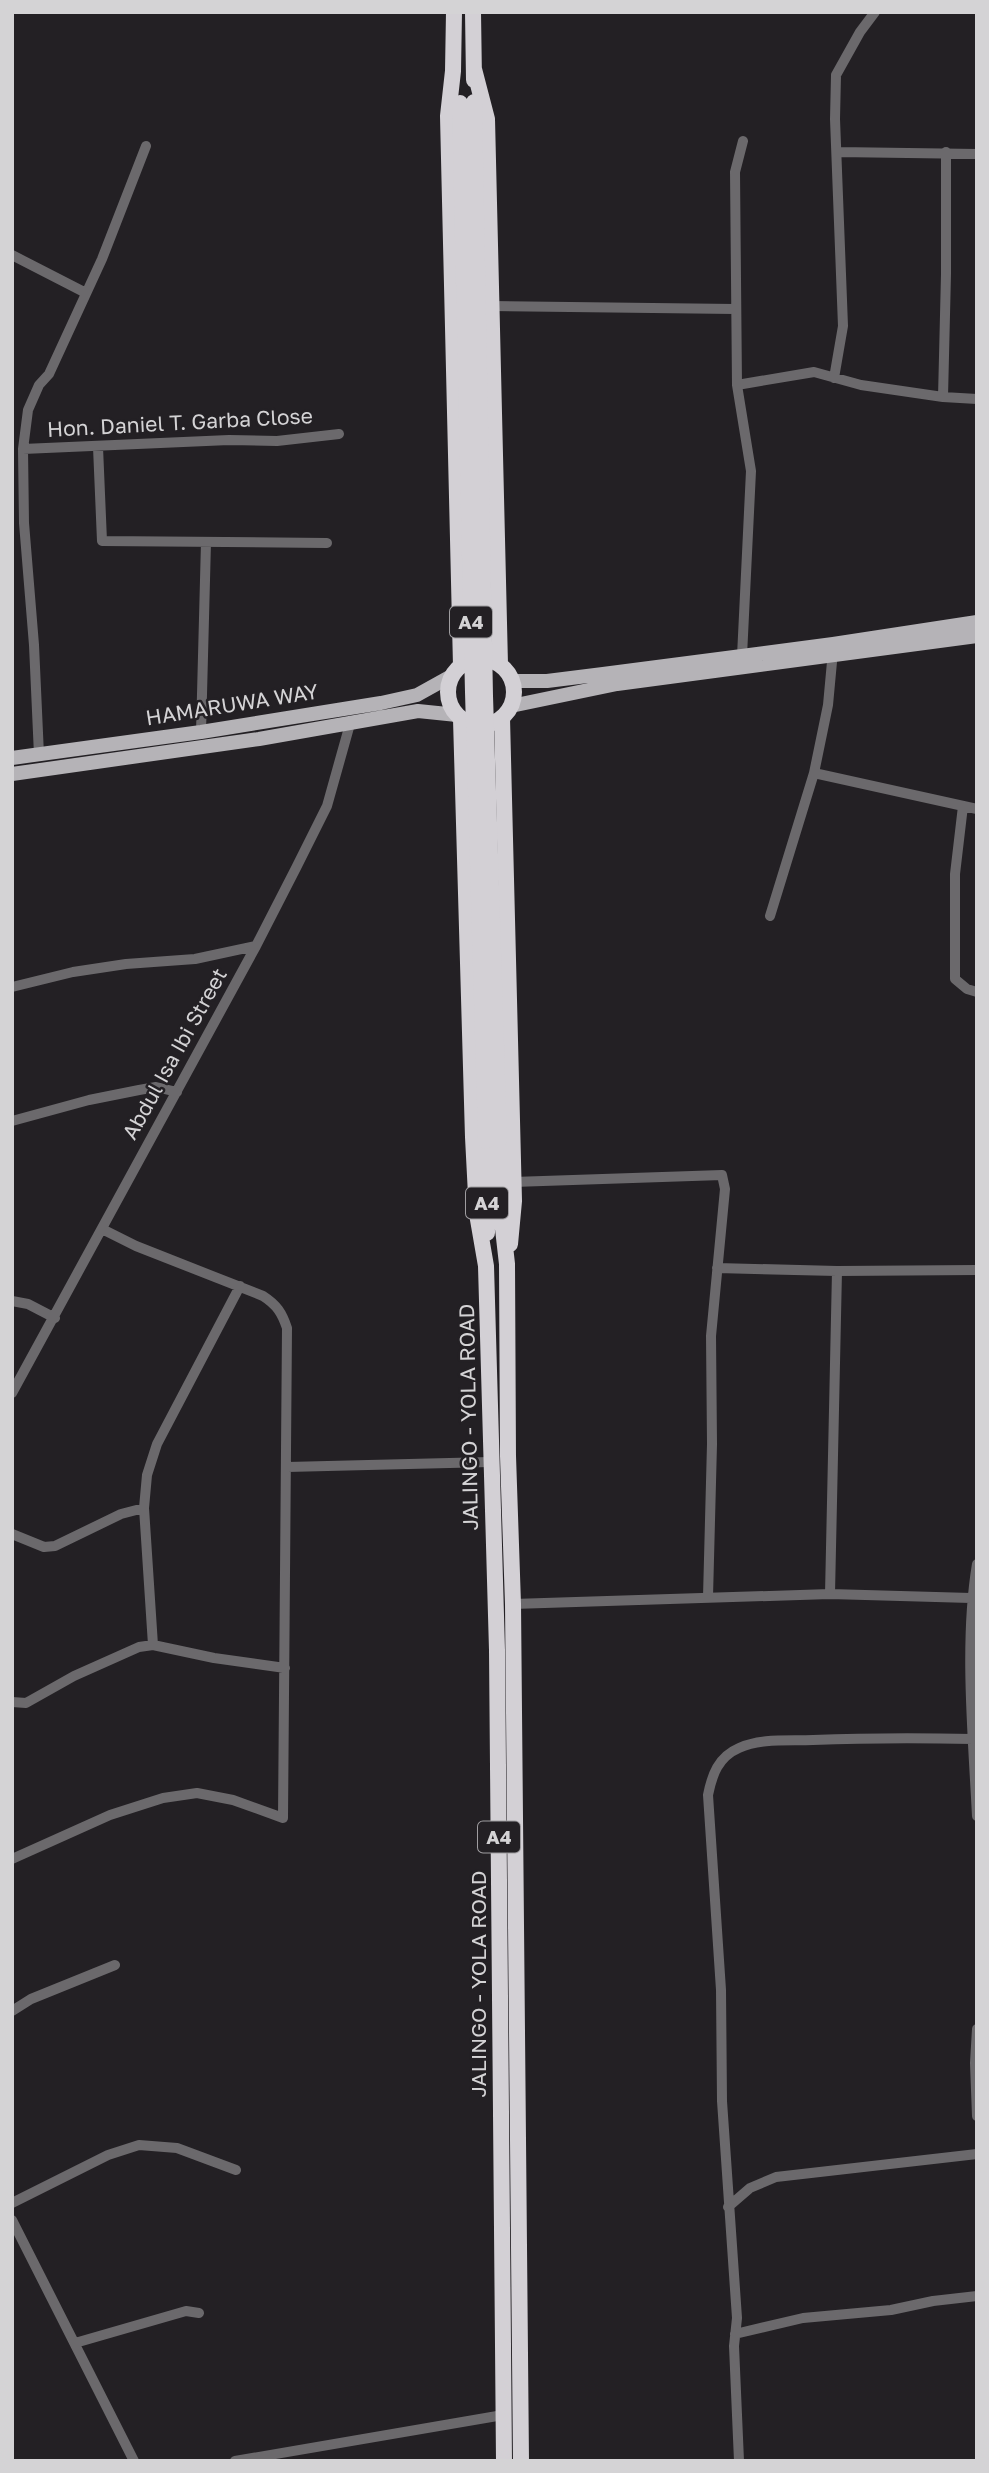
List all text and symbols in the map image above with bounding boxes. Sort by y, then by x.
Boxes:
street label: Hon. Daniel T. Garba Close [46,402,313,442]
road number: A4 [450,607,492,638]
street label: HAMARUWA WAY [144,677,320,730]
street label: Abdul Isa Ibi Street [116,963,232,1144]
road number: A4 [466,1188,508,1218]
street label: JALINGO - YOLA ROAD [453,1303,483,1531]
road number: A4 [478,1822,520,1853]
street label: JALINGO - YOLA ROAD [465,1871,491,2097]

